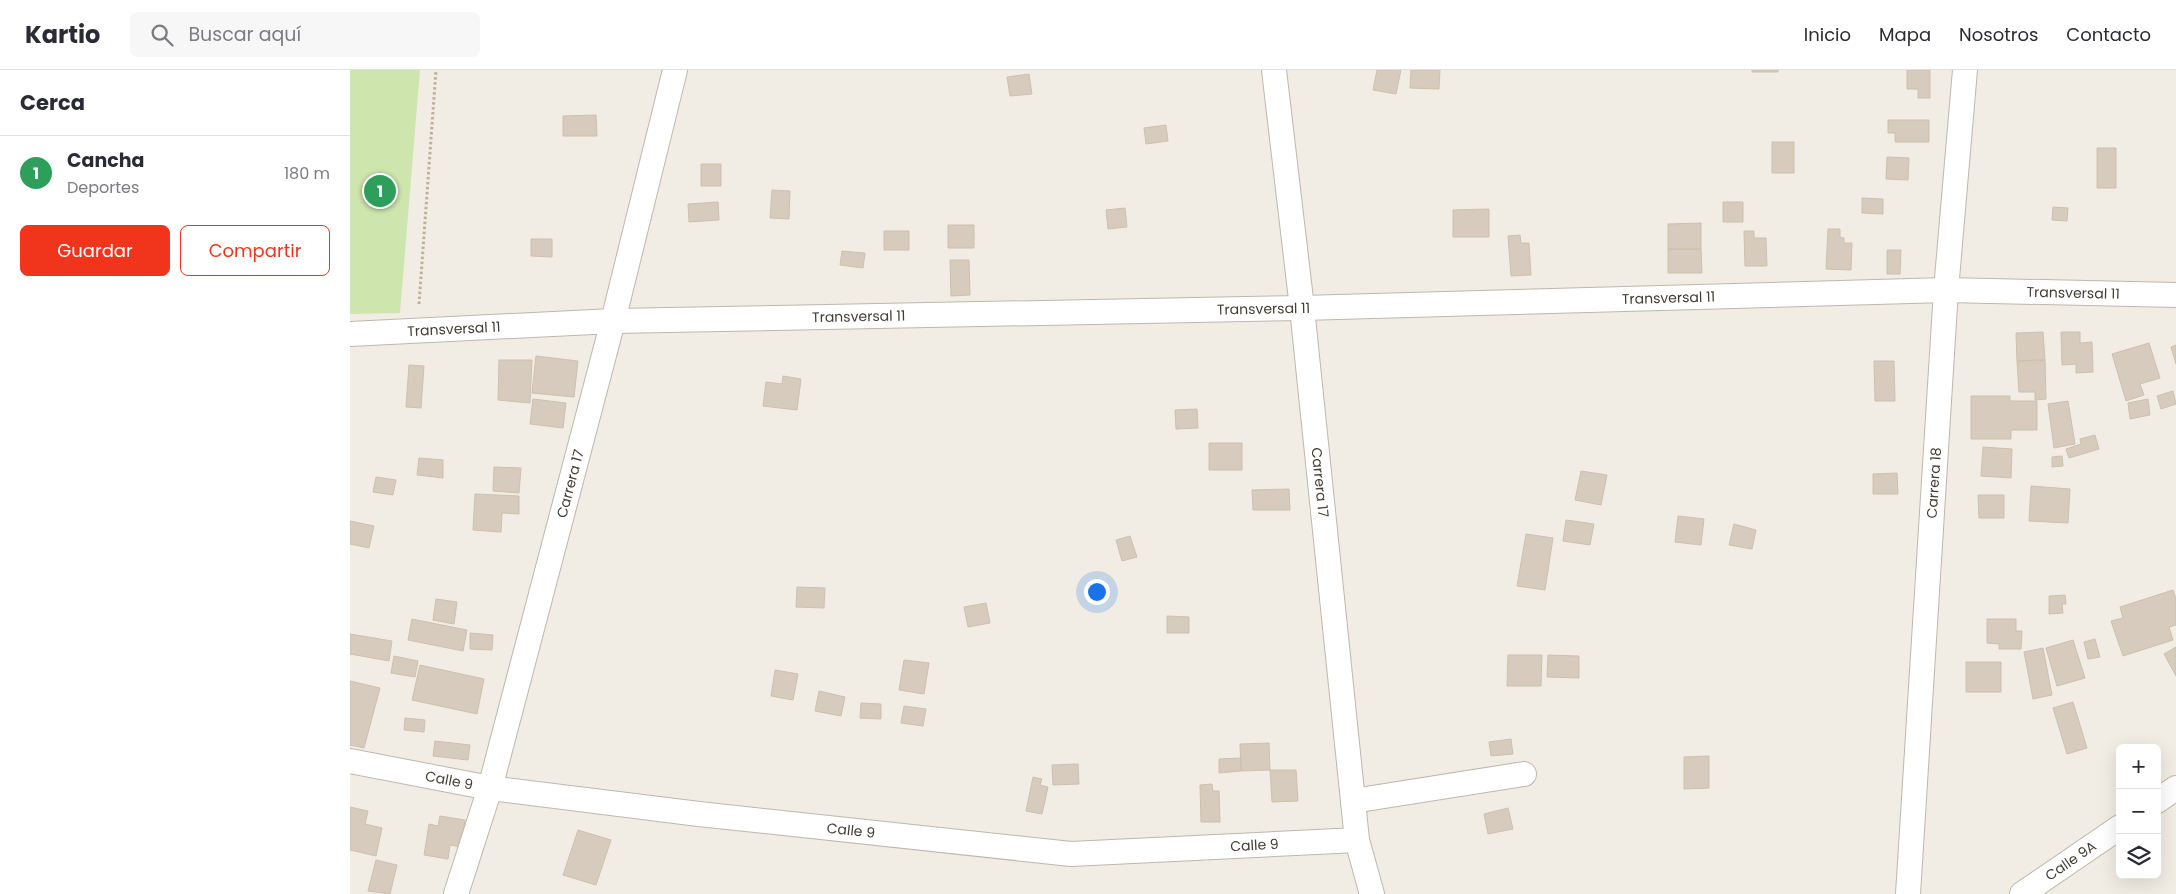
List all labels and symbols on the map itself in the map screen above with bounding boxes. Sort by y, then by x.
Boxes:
pin: 1 [364,172,396,210]
street label: Transversal 11 [2026,282,2120,304]
street label: Transversal 11 [1622,286,1715,309]
street label: Transversal 11 [1217,298,1310,320]
street label: Transversal 11 [812,305,905,327]
street label: Transversal 11 [407,317,501,341]
street label: Carrera 18 [1922,446,1946,519]
street label: Carrera 17 [552,447,589,520]
street label: Carrera 17 [1306,447,1334,519]
your location [1084,579,1110,605]
street label: Calle 9 [423,766,475,795]
street label: Calle 9 [826,818,876,843]
street label: Calle 9 [1230,834,1279,856]
street label: Calle 9A [2041,836,2100,885]

